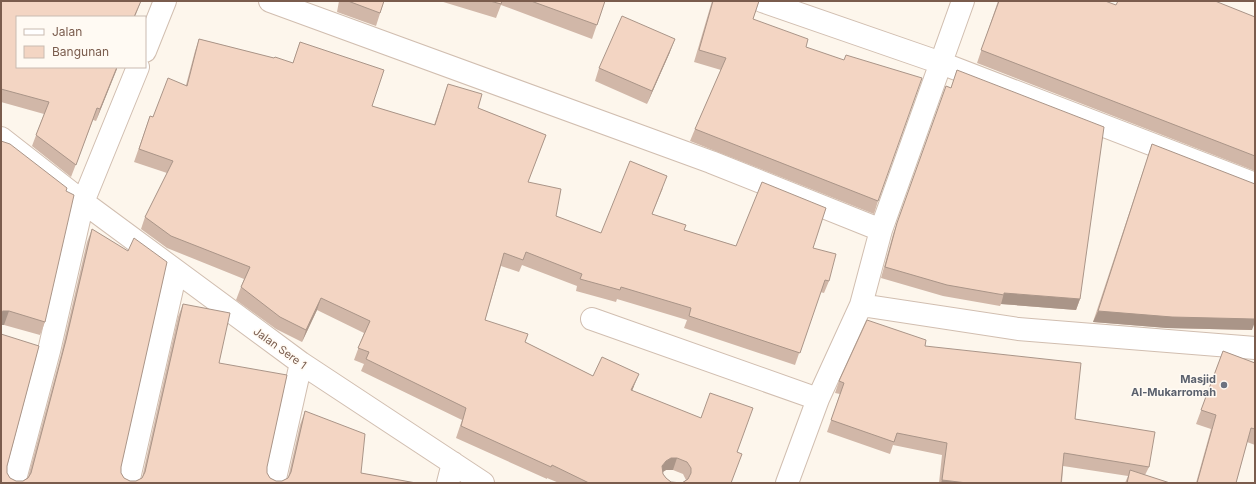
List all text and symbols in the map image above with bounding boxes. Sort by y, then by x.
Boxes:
legend [16,16,146,68]
text: Jalan [52,24,82,39]
text: Bangunan [52,44,109,59]
street label: Jalan Sere 1 [251,324,309,372]
place label: Masjid Al-Mukarromah [1131,372,1216,399]
marker: Masjid Al-Mukarromah [1219,380,1229,390]

